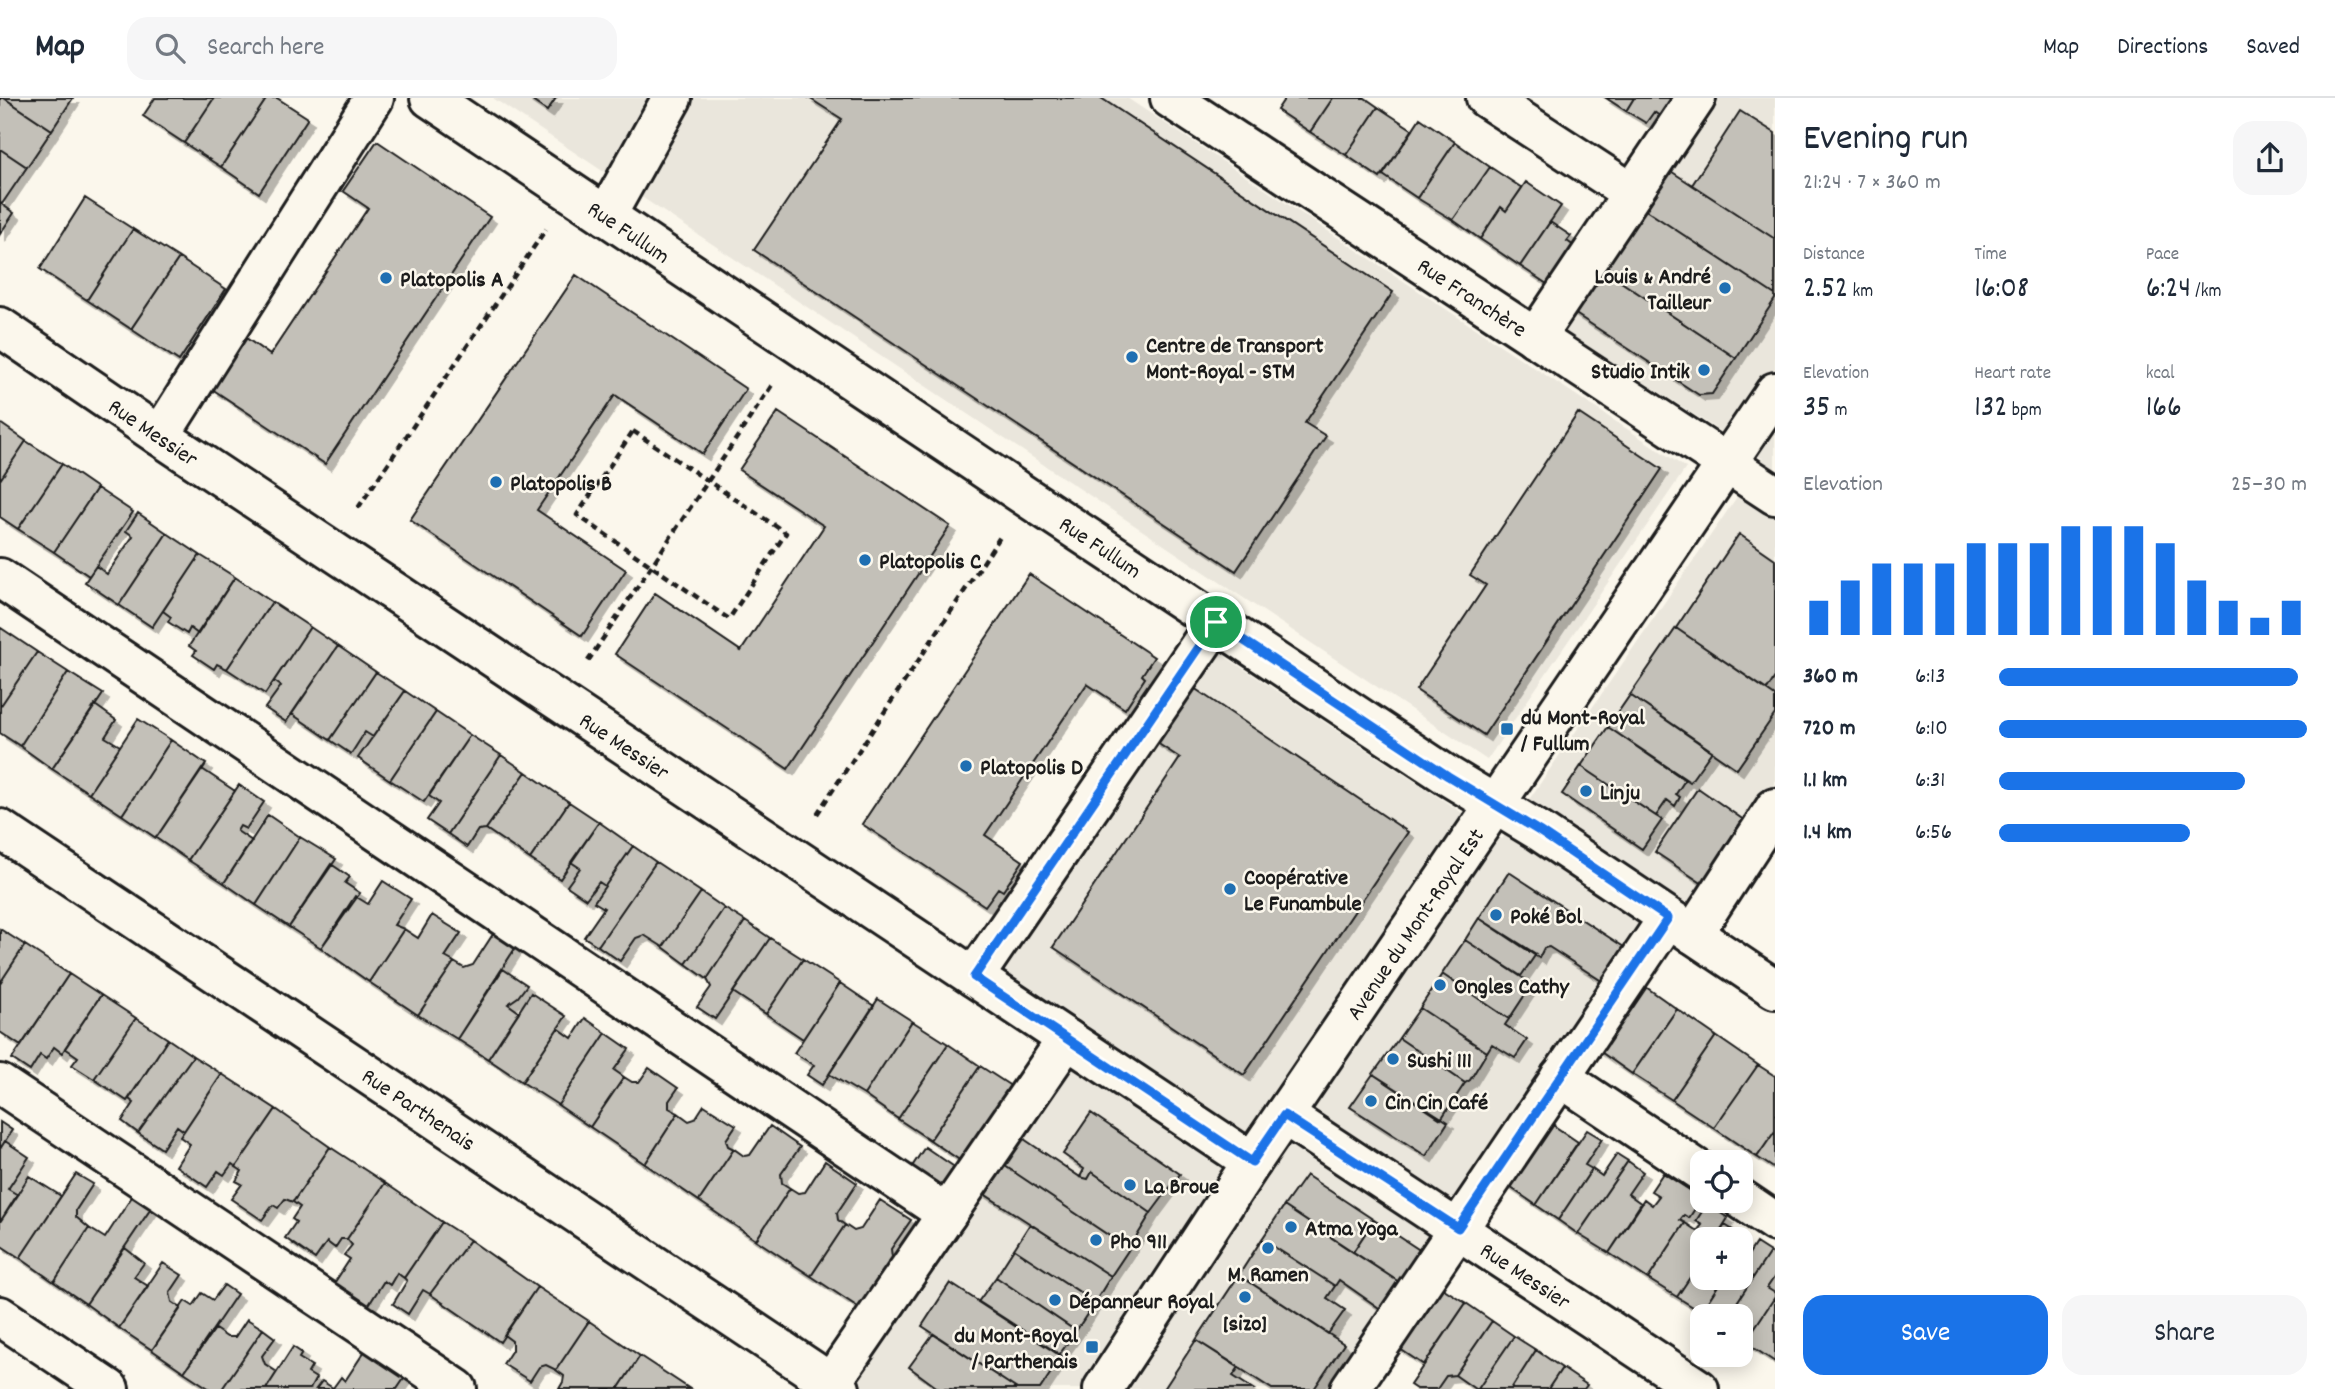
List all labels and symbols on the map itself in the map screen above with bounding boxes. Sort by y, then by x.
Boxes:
street label: Rue Fullum [580,195,676,274]
street label: Rue Franchère [1409,251,1532,348]
place label: Louis & André Tailleur [1594,262,1711,321]
place label: Platopolis A [400,265,503,298]
marker: Platopolis A [378,270,394,286]
marker: Louis & André Tailleur [1717,280,1733,296]
place label: Centre de Transport Mont-Royal - STM [1146,331,1324,390]
marker: Centre de Transport Mont-Royal - STM [1124,349,1140,365]
place label: Studio Intik [1591,357,1691,390]
marker: Studio Intik [1696,362,1712,378]
street label: Rue Messier [100,392,204,477]
place label: Platopolis B [510,469,612,502]
marker: Platopolis B [488,474,504,490]
street label: Rue Fullum [1051,510,1147,589]
place label: Platopolis C [879,547,982,580]
marker: Platopolis C [857,552,873,568]
pin [1186,592,1246,652]
place label: du Mont-Royal / Fullum [1520,703,1645,762]
street label: Rue Messier [571,706,675,790]
marker: du Mont-Royal / Fullum [1499,721,1515,737]
place label: Platopolis D [980,753,1083,786]
marker: Platopolis D [958,758,974,774]
place label: Linju [1600,778,1640,811]
marker: Linju [1578,783,1594,799]
street label: Avenue du Mont-Royal Est [1340,823,1494,1028]
place label: Coopérative Le Funambule [1244,863,1362,922]
marker: Coopérative Le Funambule [1222,881,1238,897]
place label: Poké Bol [1510,902,1582,935]
marker: Poké Bol [1488,907,1504,923]
place label: Ongles Cathy [1454,972,1571,1005]
marker: Ongles Cathy [1432,977,1448,993]
place label: Sushi 111 [1407,1046,1472,1079]
marker: Sushi 111 [1385,1051,1401,1067]
street label: Rue Parthenais [354,1061,481,1161]
place label: Cin Cin Café [1385,1088,1488,1121]
marker: Cin Cin Café [1363,1093,1379,1109]
place label: La Broue [1144,1172,1219,1205]
marker: La Broue [1122,1177,1138,1193]
place label: Atma Yoga [1305,1214,1399,1247]
marker: Atma Yoga [1283,1219,1299,1235]
place label: Pho 911 [1110,1227,1167,1260]
marker: Pho 911 [1088,1232,1104,1248]
street label: Rue Messier [1472,1236,1576,1320]
marker: M. Ramen [1260,1240,1276,1256]
place label: M. Ramen [1227,1260,1309,1293]
place label: Dépanneur Royal [1069,1287,1215,1320]
marker: [sizo] [1237,1289,1253,1305]
marker: Dépanneur Royal [1047,1292,1063,1308]
place label: [sizo] [1223,1309,1267,1342]
place label: du Mont-Royal / Parthenais [954,1321,1079,1380]
marker: du Mont-Royal / Parthenais [1084,1339,1100,1355]

